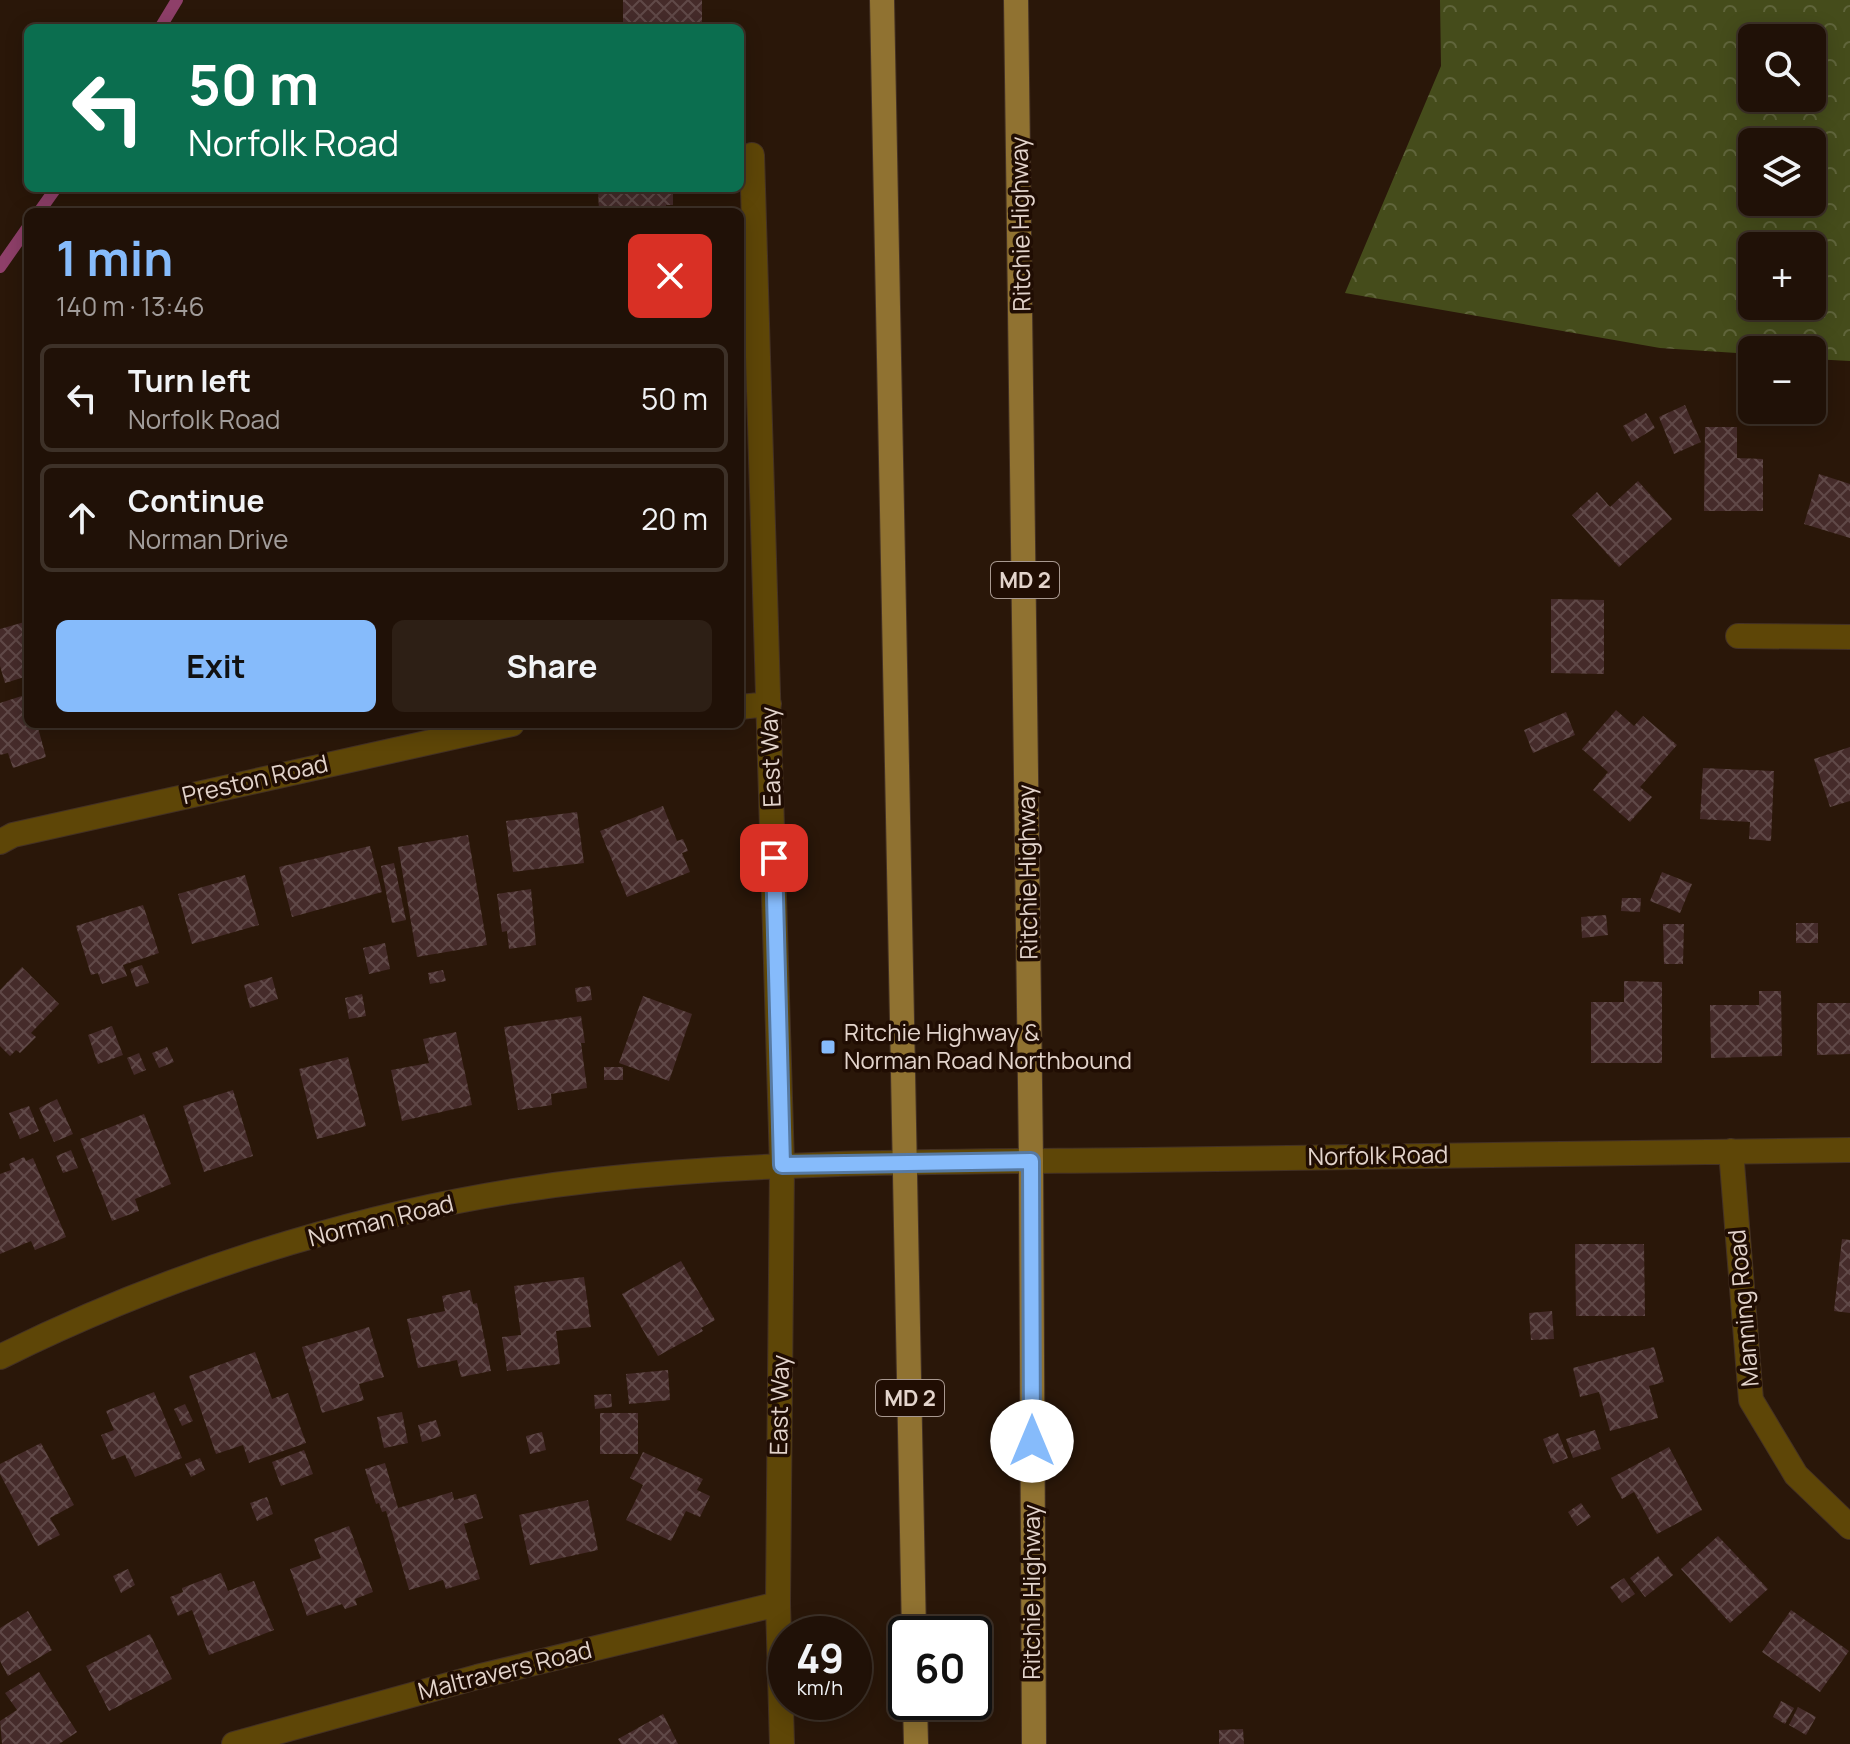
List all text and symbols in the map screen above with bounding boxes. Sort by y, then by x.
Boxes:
map controls [1738,24,1826,424]
button: search [1738,24,1826,112]
text: 50 m [188,45,319,122]
icon: left [56,56,160,160]
text: Norfolk Road [188,118,399,167]
button: layers [1738,128,1826,216]
street label: Ritchie Highway [1001,136,1038,312]
text: 1 min [56,225,173,290]
button: + [1738,232,1826,320]
button: close [628,234,712,318]
text: 140 m · 13:46 [56,288,205,324]
button: − [1738,336,1826,424]
text: Turn left [128,360,251,401]
icon: left [60,376,104,420]
text: 50 m [641,378,708,419]
text: Norfolk Road [128,401,280,437]
text: Continue [128,480,264,521]
icon: ahead [60,496,104,540]
text: 20 m [641,498,708,539]
text: Norman Drive [128,521,288,557]
road number: MD 2 [991,562,1059,598]
button: Exit [56,620,376,712]
button: Share [392,620,712,712]
street label: East Way [751,706,788,808]
street label: Preston Road [178,746,331,811]
street label: Ritchie Highway [1008,784,1045,960]
pin [740,824,808,892]
icon: arrive [752,836,796,880]
place label: Ritchie Highway & Norman Road Northbound [844,1015,1132,1076]
marker: Ritchie Highway & Norman Road Northbound [819,1038,837,1056]
street label: Norfolk Road [1307,1137,1449,1172]
street label: Norman Road [304,1186,457,1254]
street label: Manning Road [1719,1228,1766,1388]
street label: East Way [761,1354,796,1456]
road number: MD 2 [876,1380,944,1416]
position arrow [990,1399,1074,1483]
street label: Ritchie Highway [1014,1504,1047,1680]
speed limit sign: 60 [888,1616,992,1720]
text: 49 [796,1630,844,1685]
street label: Maltravers Road [414,1632,595,1707]
text: km/h [797,1674,843,1701]

